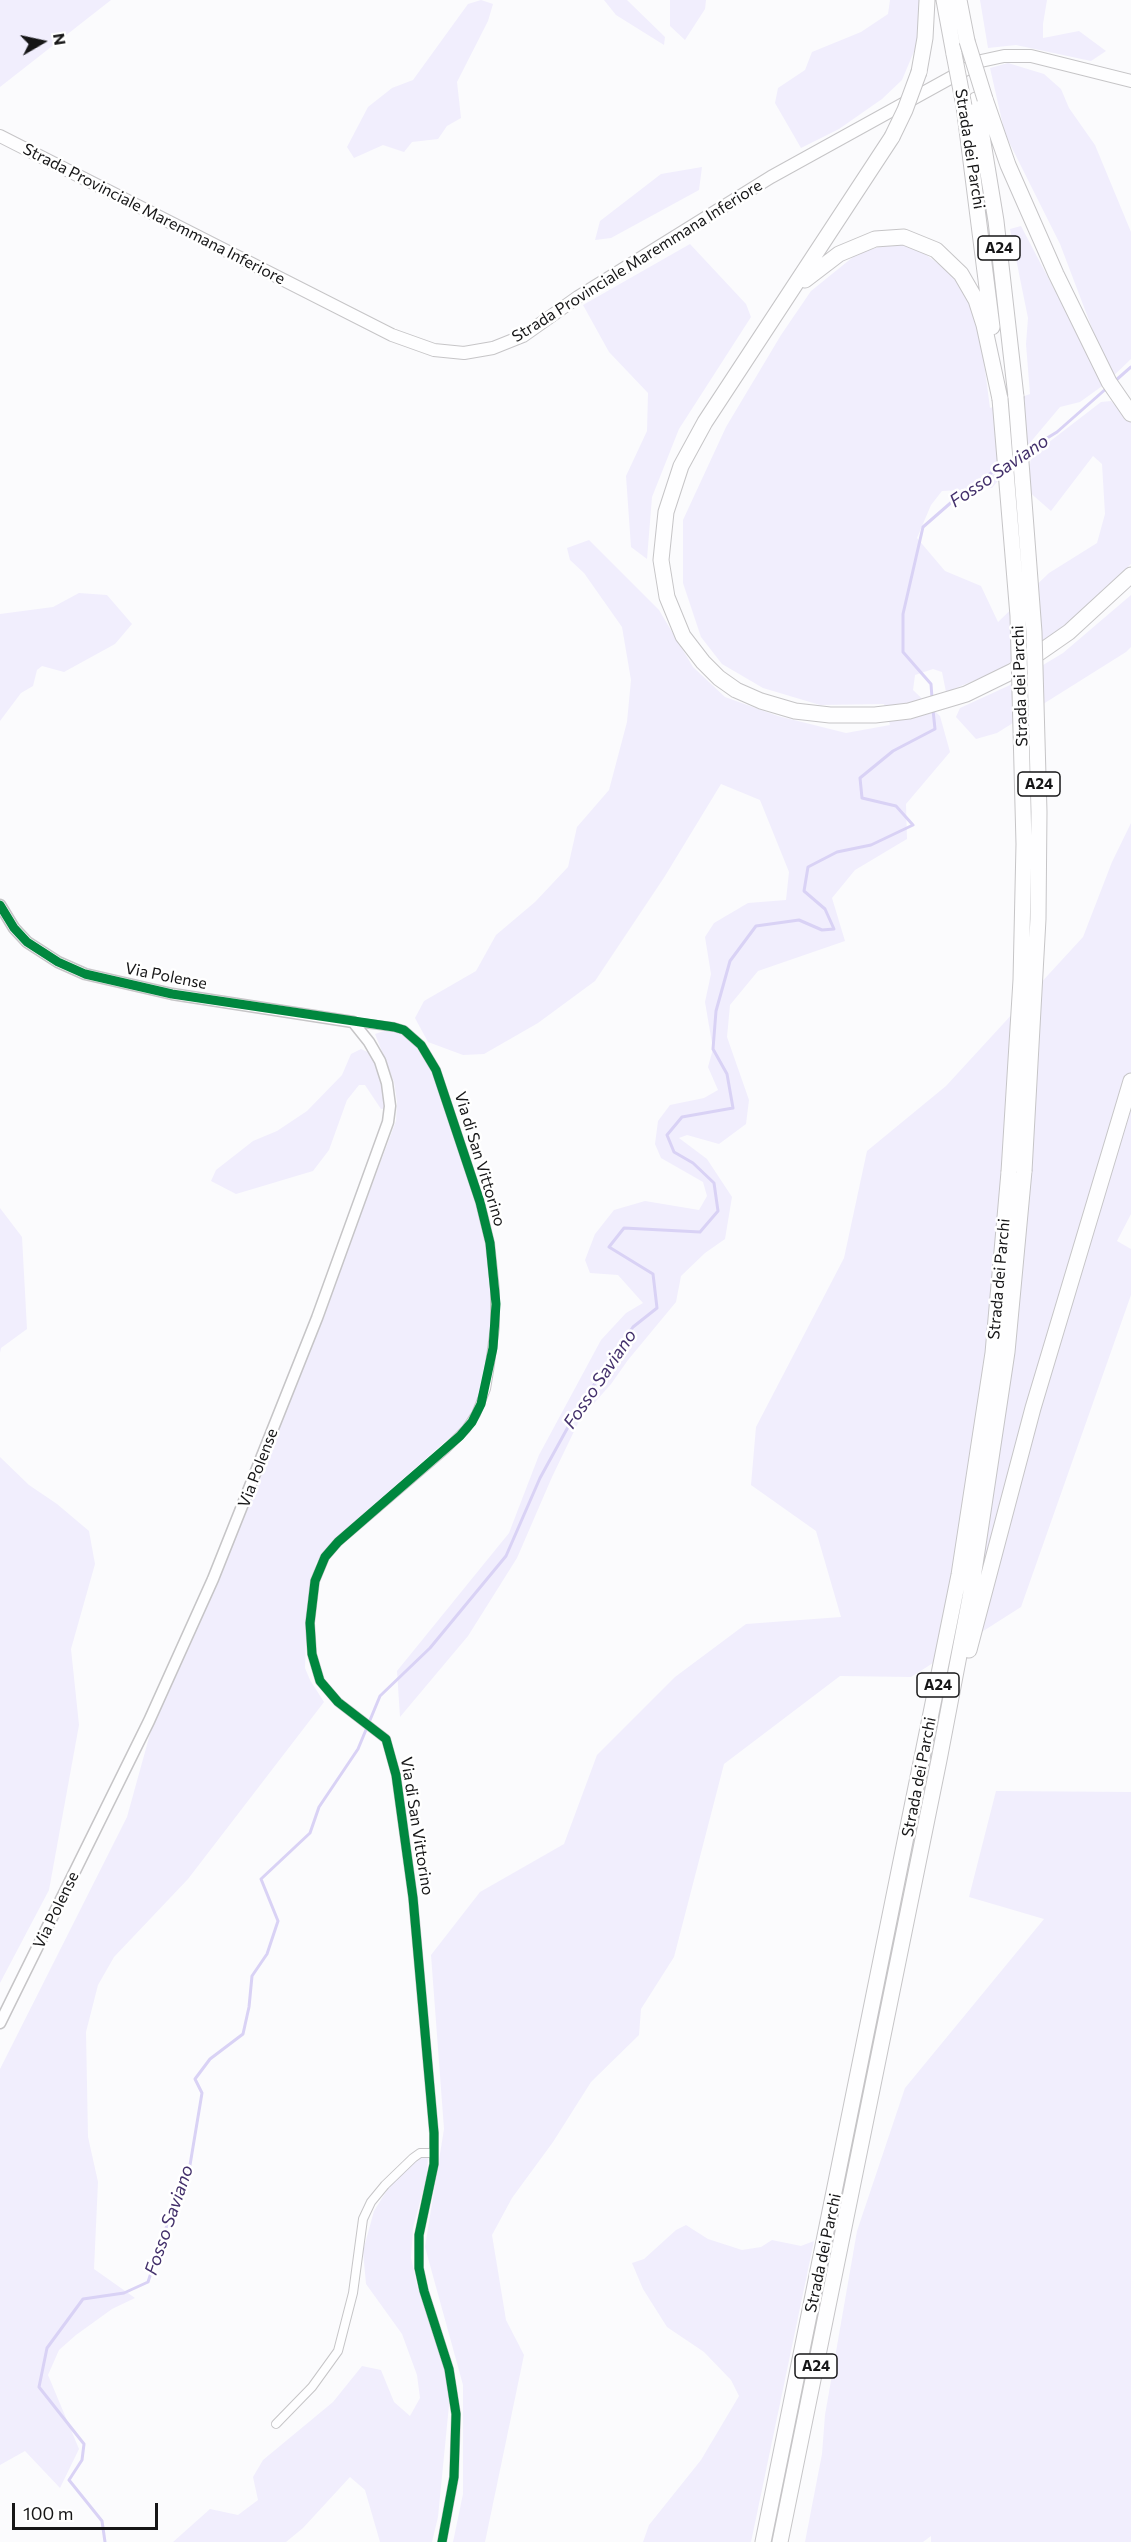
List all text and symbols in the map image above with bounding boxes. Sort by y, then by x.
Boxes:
north arrow [12,12,72,72]
text: N [50,32,71,47]
street label: Strada dei Parchi [951,87,989,211]
street label: Strada Provinciale Maremmana Inferiore [20,139,288,289]
street label: Strada Provinciale Maremmana Inferiore [508,176,766,346]
road number: A24 [978,236,1020,260]
water label: Fosso Saviano [945,430,1053,512]
street label: Strada dei Parchi [1008,625,1032,747]
road number: A24 [1018,772,1060,796]
street label: Via Polense [123,959,209,993]
street label: Via di San Vittorino [450,1089,510,1229]
street label: Strada dei Parchi [984,1218,1014,1340]
water label: Fosso Saviano [559,1325,641,1433]
street label: Via Polense [234,1426,282,1510]
road number: A24 [917,1673,959,1697]
street label: Strada dei Parchi [898,1715,940,1839]
street label: Via di San Vittorino [397,1755,437,1897]
street label: Via Polense [29,1868,83,1952]
water label: Fosso Saviano [140,2162,198,2278]
street label: Strada dei Parchi [801,2192,845,2314]
road number: A24 [795,2354,837,2378]
scale bar [15,2491,160,2529]
text: 100 m [23,2502,73,2524]

